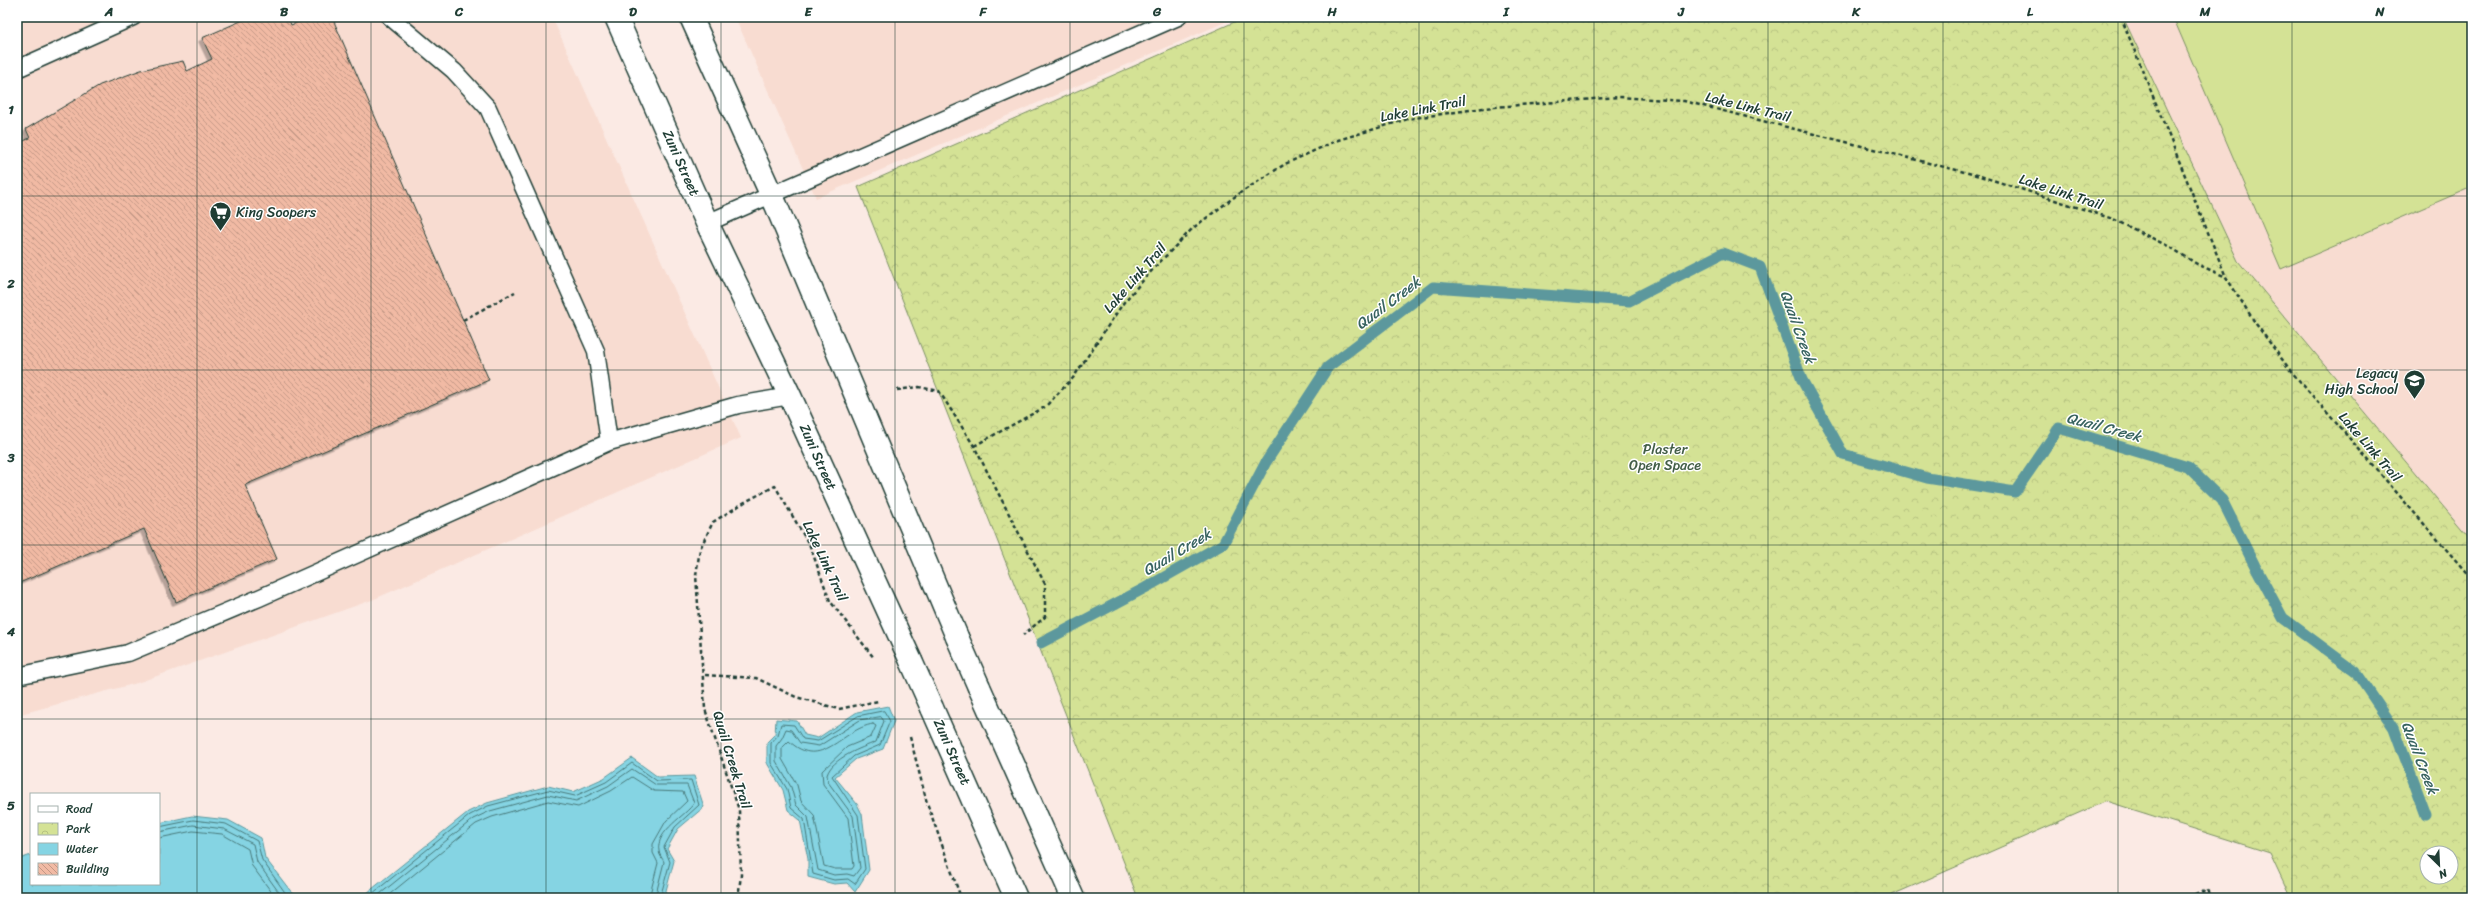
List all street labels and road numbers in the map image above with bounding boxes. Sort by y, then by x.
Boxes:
street label: Lake Link Trail [1703,84,1794,130]
street label: Lake Link Trail [1378,88,1469,130]
street label: Zuni Street [655,126,707,200]
street label: Lake Link Trail [2016,167,2107,218]
street label: Lake Link Trail [1097,236,1174,319]
street label: Lake Link Trail [2332,406,2409,489]
street label: Zuni Street [792,420,844,494]
street label: Lake Link Trail [795,516,855,607]
street label: Quail Creek Trail [705,708,759,813]
street label: Zuni Street [926,715,978,789]

